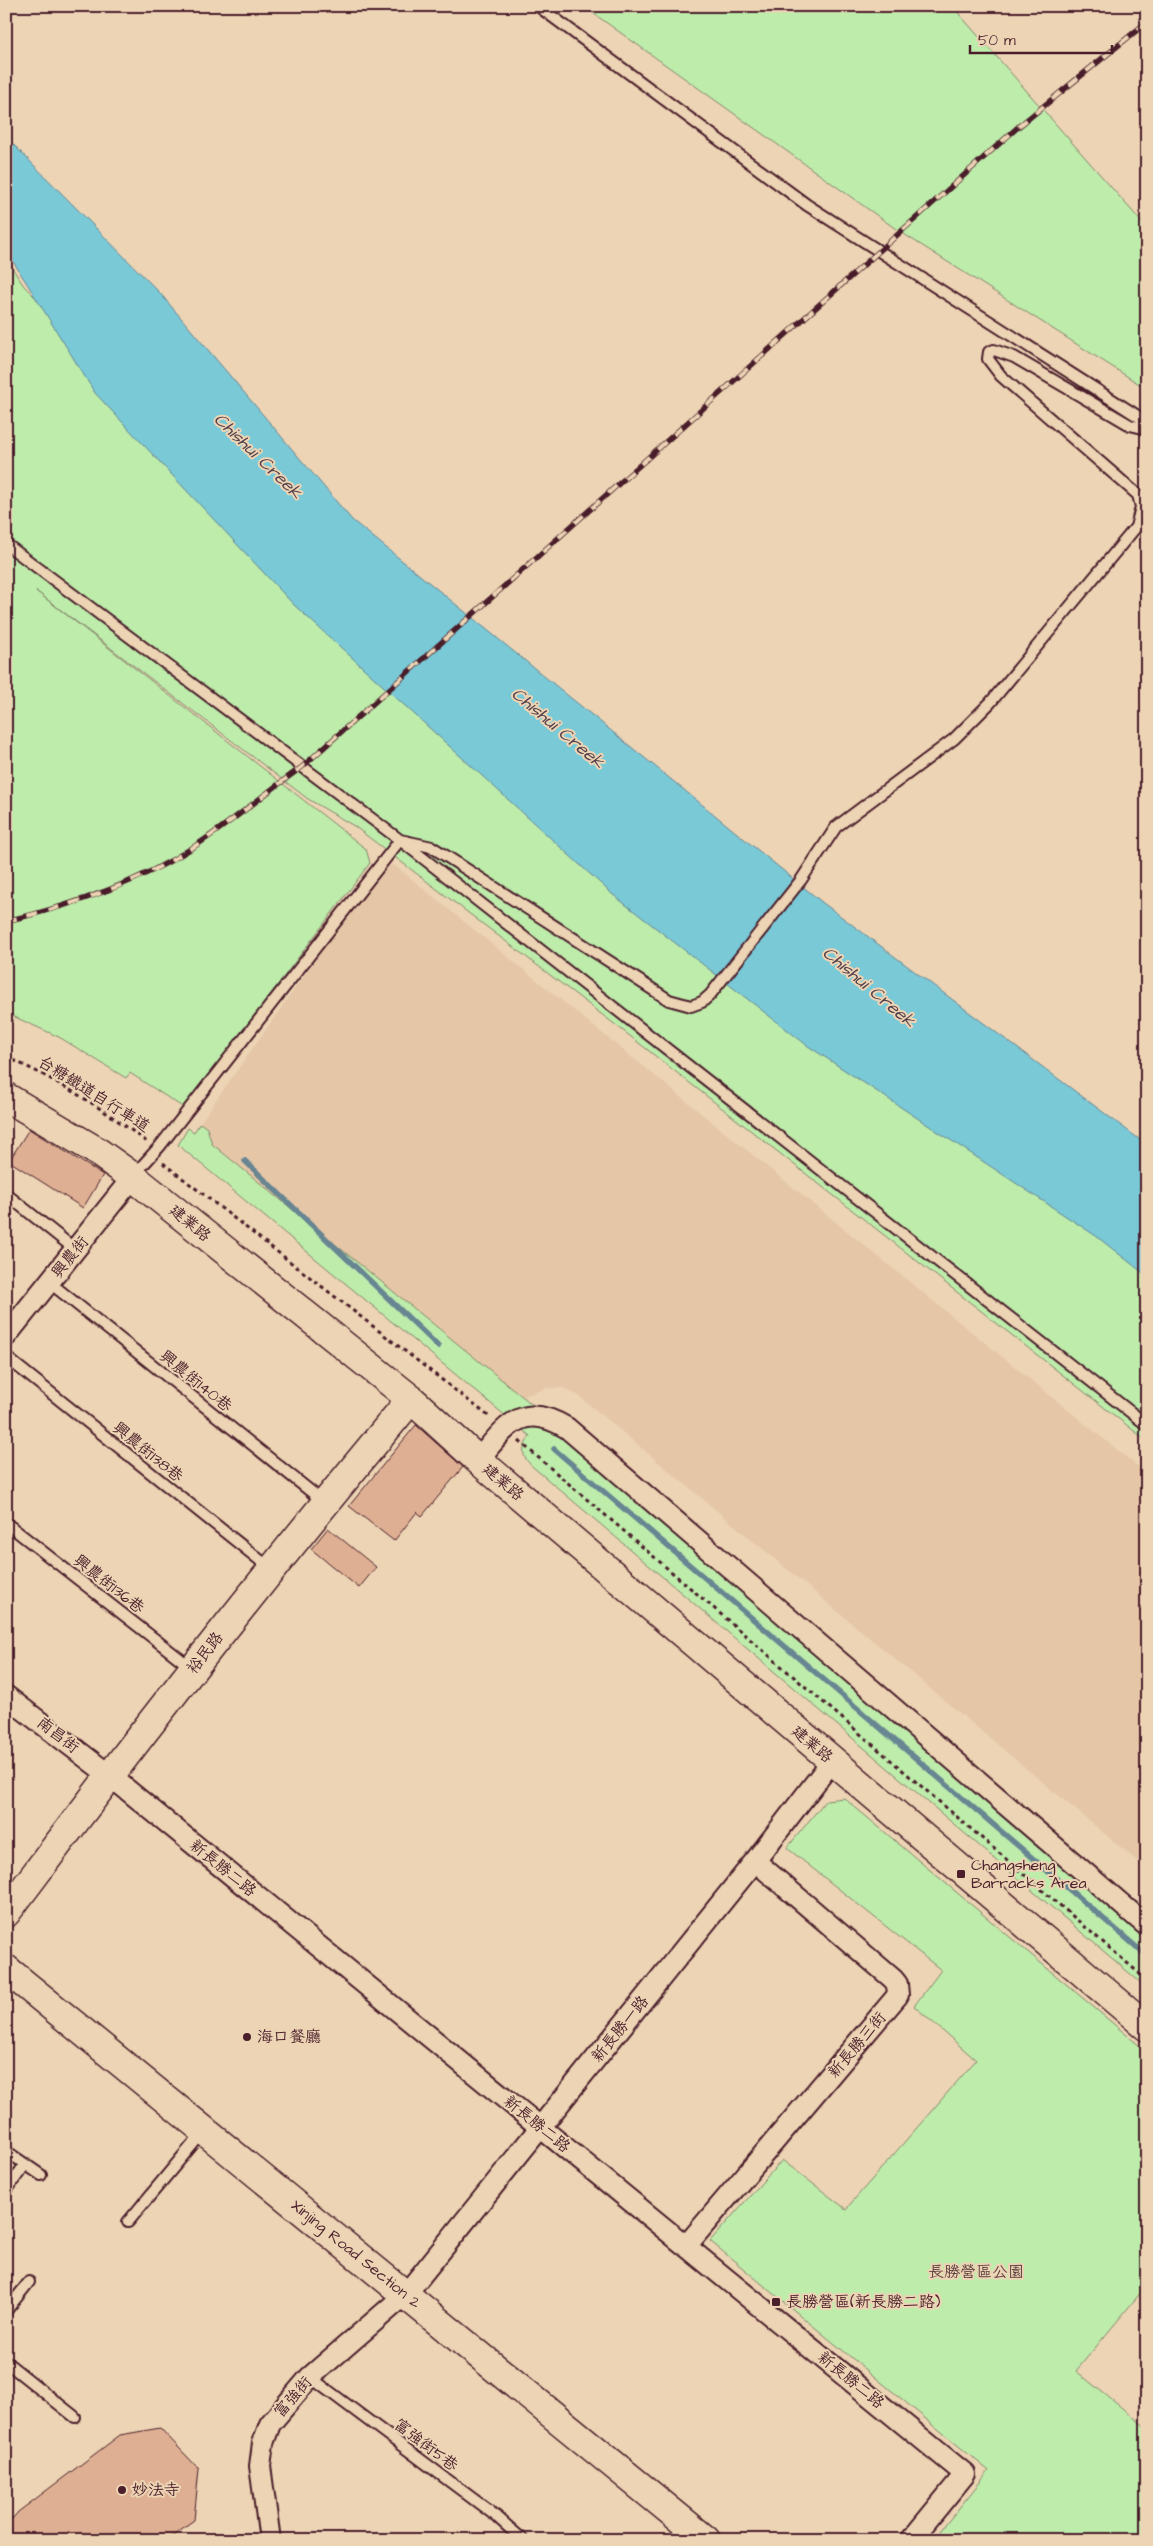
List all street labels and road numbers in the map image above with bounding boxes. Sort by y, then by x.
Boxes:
street label: 台糖鐵道自行車道 [34,1051,154,1137]
street label: 建業路 [164,1199,216,1247]
street label: 興農街 [46,1231,94,1283]
street label: 興農街140巷 [155,1345,237,1417]
street label: 興農街138巷 [108,1417,188,1487]
street label: 建業路 [478,1458,528,1506]
street label: 興農街136巷 [69,1549,149,1619]
street label: 裕民路 [182,1627,228,1679]
street label: 南昌街 [32,1712,84,1758]
street label: 建業路 [787,1720,837,1768]
street label: 新長勝二路 [185,1834,261,1902]
street label: 新長勝一路 [586,1991,654,2067]
street label: 新長勝三街 [823,2007,891,2083]
street label: 新長勝二路 [499,2090,575,2158]
street label: Xinjing Road Section 2 [286,2195,426,2314]
street label: 新長勝二路 [813,2346,889,2414]
street label: 富強街 [269,2372,317,2422]
street label: 富強街5巷 [389,2414,463,2476]

